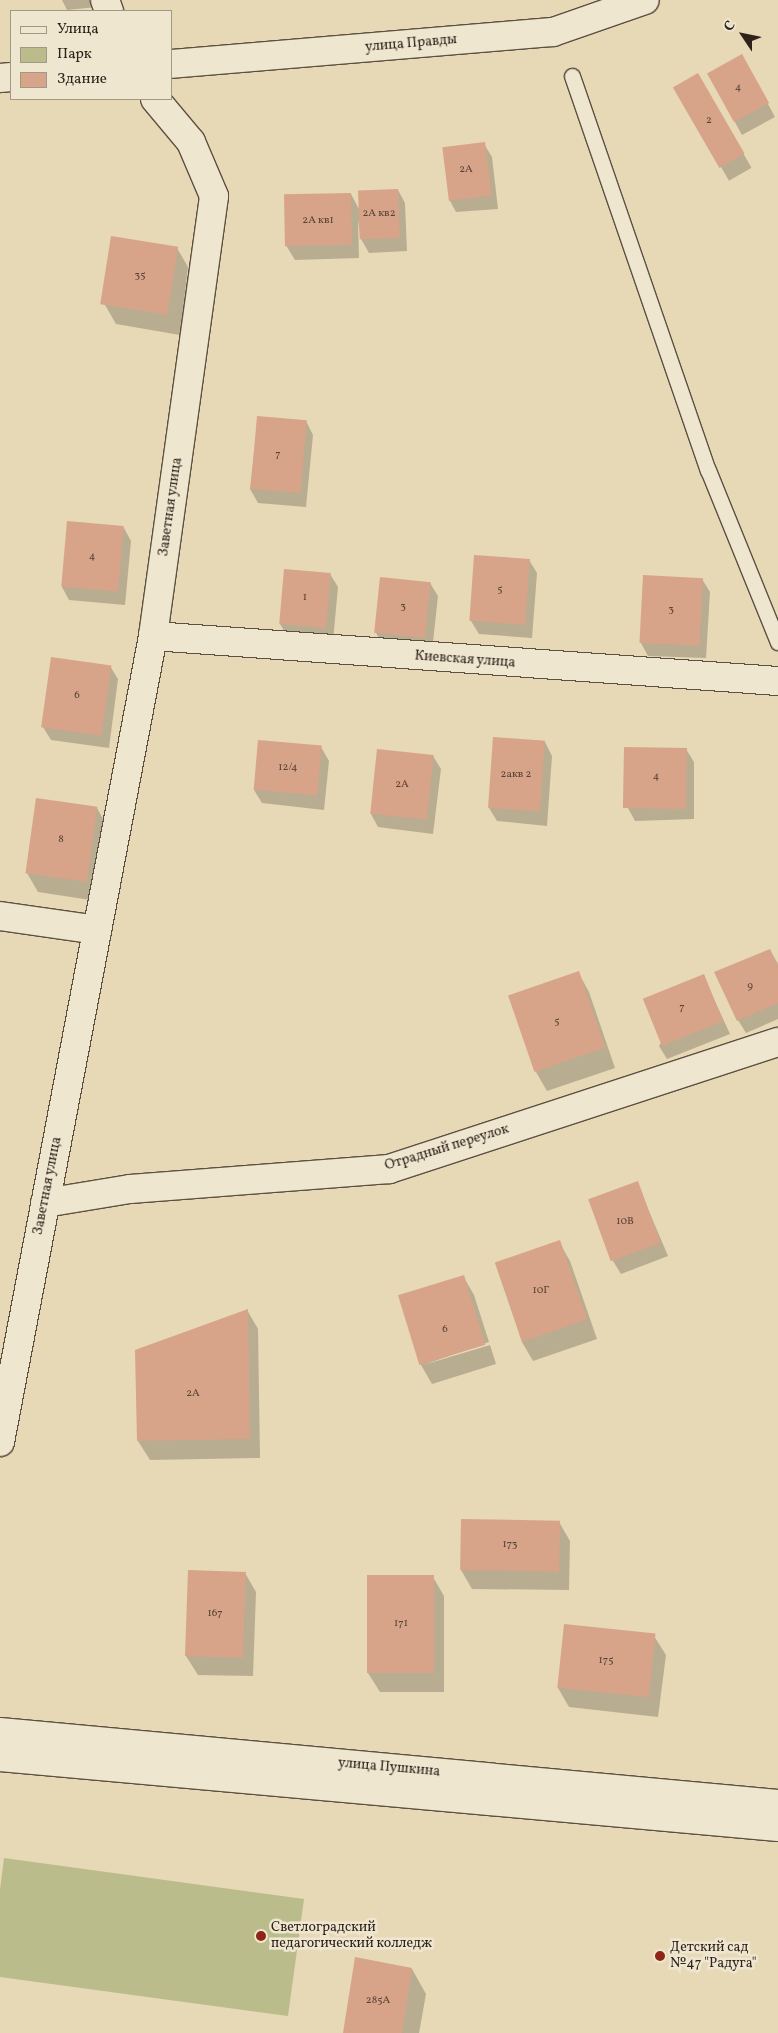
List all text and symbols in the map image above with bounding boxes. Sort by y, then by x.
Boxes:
legend [10,10,172,100]
north arrow [718,10,768,60]
text: С [720,17,741,35]
text: Улица [57,19,99,40]
street label: улица Правды [364,32,458,56]
text: Парк [57,44,92,65]
text: Здание [57,69,107,90]
house number: 4 [735,81,741,95]
house number: 2 [706,114,712,128]
house number: 2А [459,163,473,177]
house number: 2А кв2 [362,207,396,221]
house number: 2А кв1 [302,214,334,228]
house number: 35 [135,269,145,283]
house number: 7 [275,448,281,462]
street label: Заветная улица [156,456,186,558]
house number: 4 [89,550,95,564]
house number: 5 [497,583,503,597]
house number: 1 [303,591,307,605]
house number: 3 [400,600,406,614]
house number: 3 [668,603,674,617]
street label: Киевская улица [414,648,516,672]
house number: 6 [74,689,80,703]
house number: 12/4 [278,761,298,775]
house number: 2акв 2 [501,768,531,782]
house number: 4 [653,770,659,784]
house number: 2А [395,778,409,792]
house number: 8 [58,833,64,847]
house number: 9 [747,980,753,994]
house number: 7 [679,1001,685,1015]
house number: 5 [554,1015,560,1029]
street label: Отрадный переулок [383,1121,511,1175]
street label: Заветная улица [30,1135,66,1237]
house number: 10В [616,1215,634,1229]
house number: 10Г [532,1284,550,1298]
house number: 6 [442,1323,448,1337]
house number: 2А [186,1387,200,1401]
house number: 173 [503,1538,517,1552]
house number: 167 [207,1607,223,1621]
house number: 171 [394,1617,408,1631]
house number: 175 [599,1654,613,1668]
street label: улица Пушкина [337,1755,441,1781]
place label: Светлоградский педагогический колледж [271,1920,432,1952]
marker: Светлоградский педагогический колледж [255,1930,267,1942]
place label: Детский сад №47 "Радуга" [670,1940,756,1972]
marker: Детский сад №47 "Радуга" [654,1950,666,1962]
house number: 285А [366,1994,390,2008]

